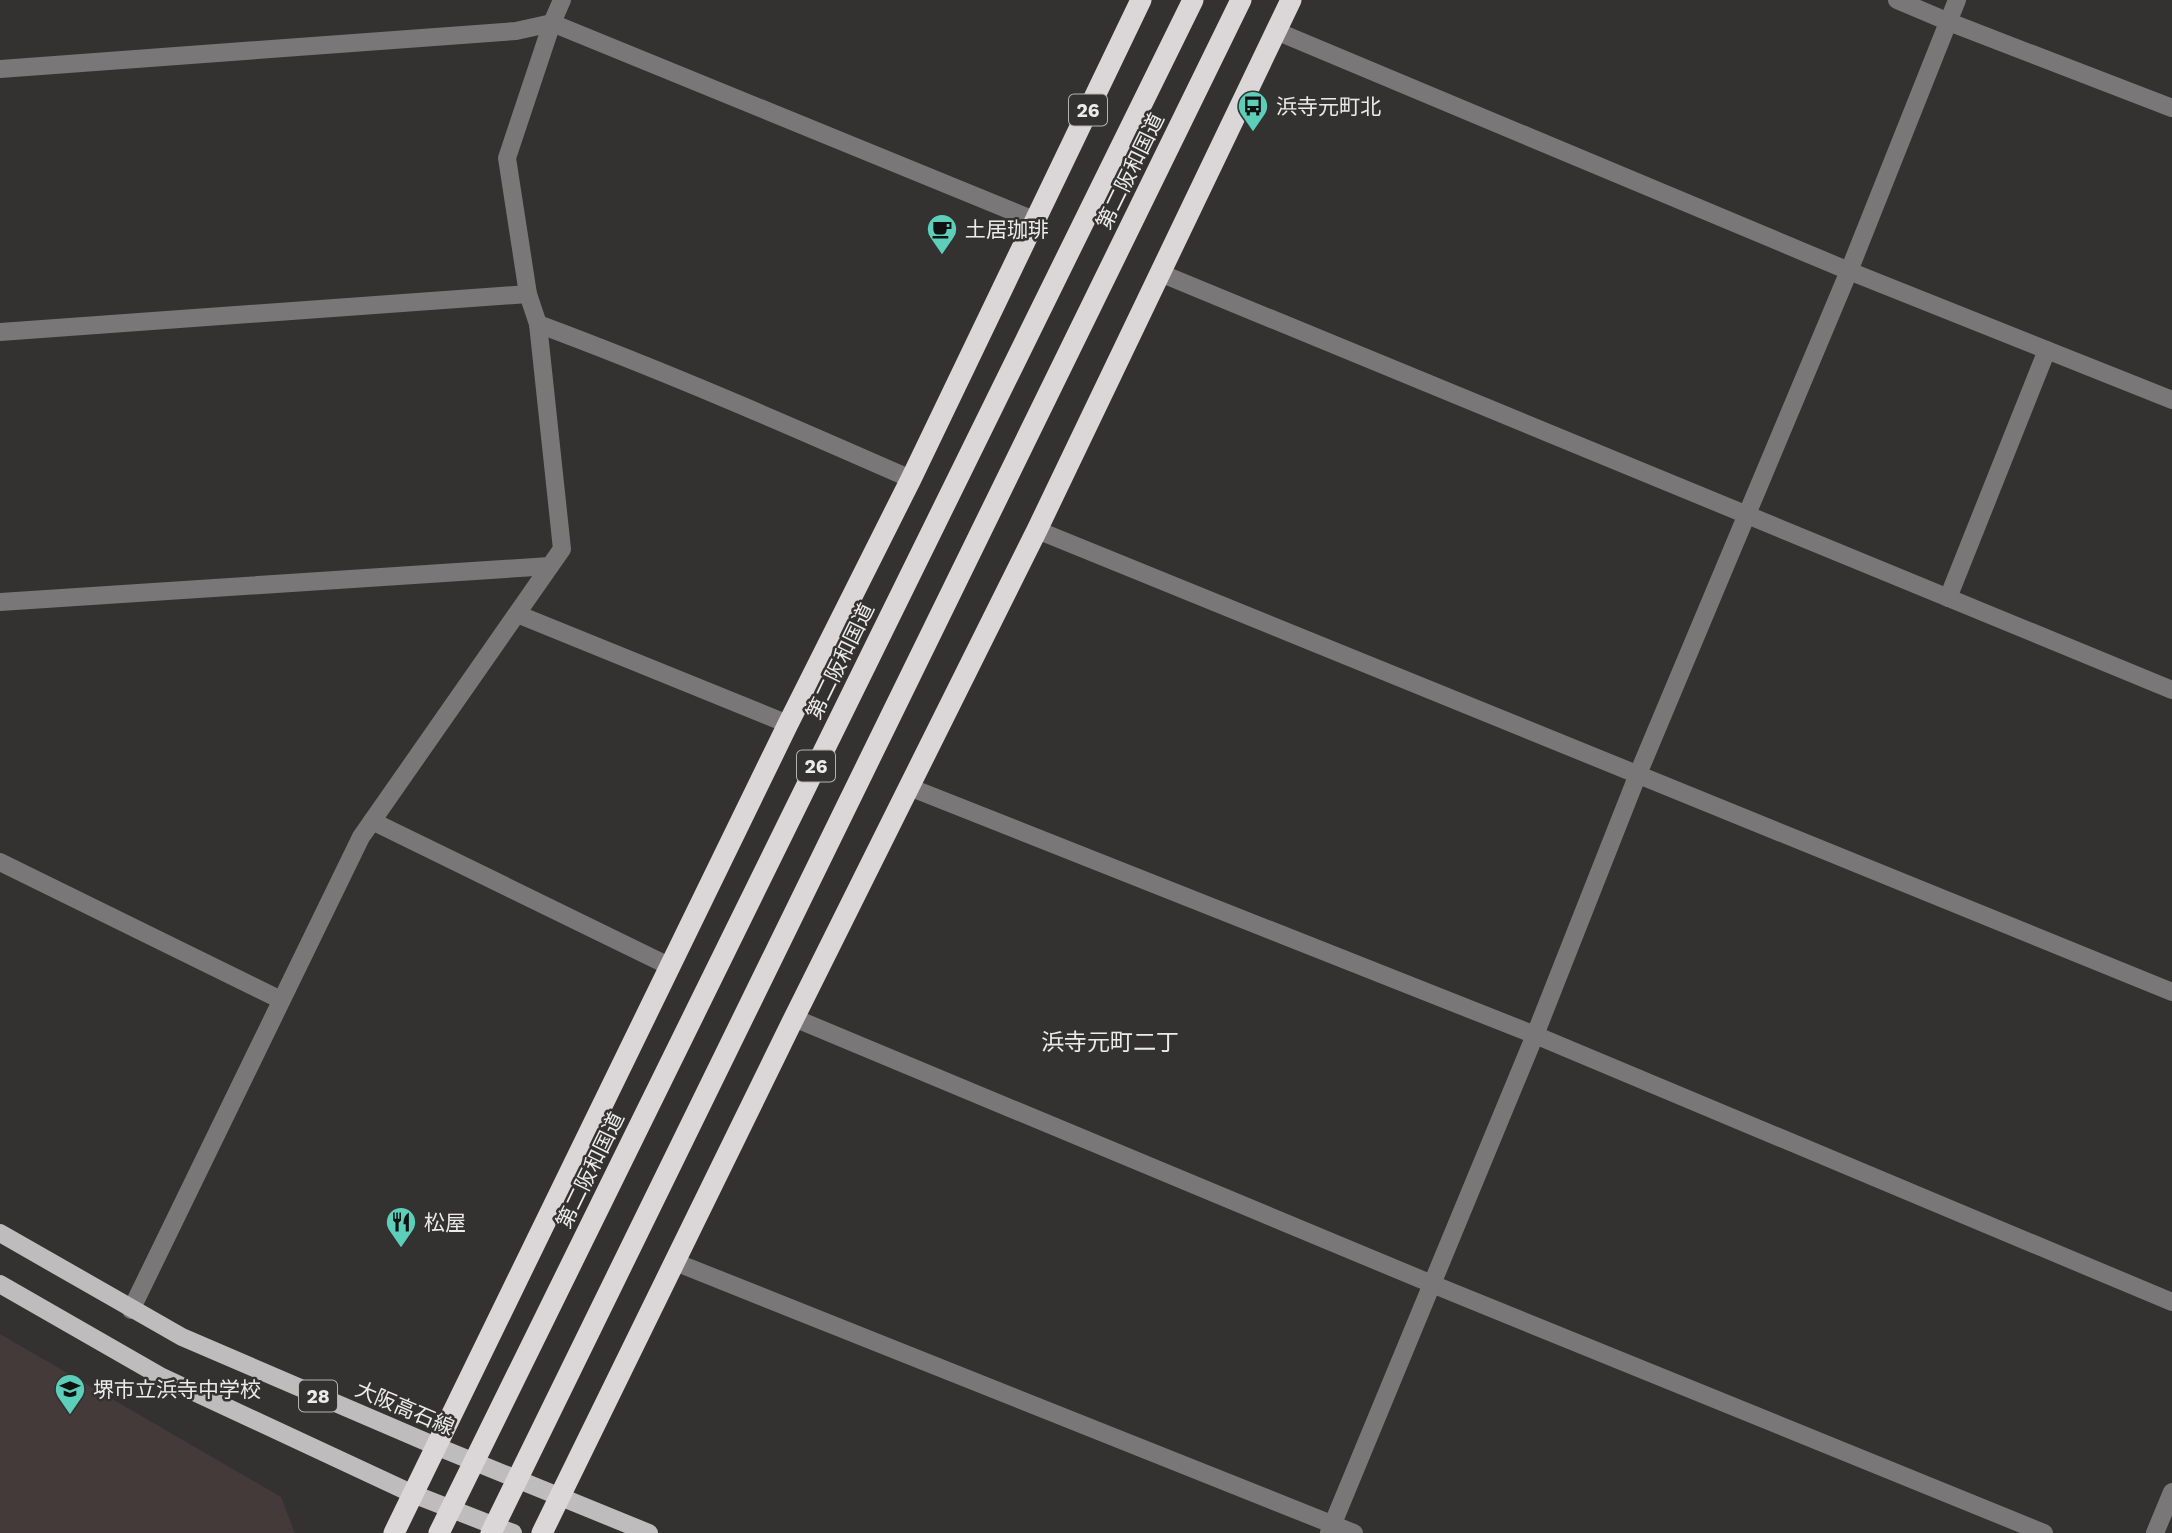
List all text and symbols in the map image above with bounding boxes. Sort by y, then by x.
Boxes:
bus stop icon: 浜寺元町北 [1236,89,1270,133]
road number: 26 [1069,94,1107,125]
place label: 浜寺元町北 [1276,94,1381,119]
street label: 第二阪和国道 [1091,109,1169,233]
cafe icon: 土居珈琲 [925,212,959,256]
place label: 土居珈琲 [965,217,1049,242]
street label: 第二阪和国道 [801,599,879,723]
road number: 26 [797,750,835,782]
district label: 浜寺元町二丁 [1041,1029,1179,1056]
street label: 第二阪和国道 [551,1108,629,1232]
restaurant icon: 松屋 [384,1205,418,1249]
place label: 松屋 [424,1210,466,1235]
school or university icon: 堺市立浜寺中学校 [53,1372,87,1416]
street label: 大阪高石線 [352,1376,458,1440]
place label: 堺市立浜寺中学校 [93,1377,261,1402]
road number: 28 [299,1380,337,1412]

